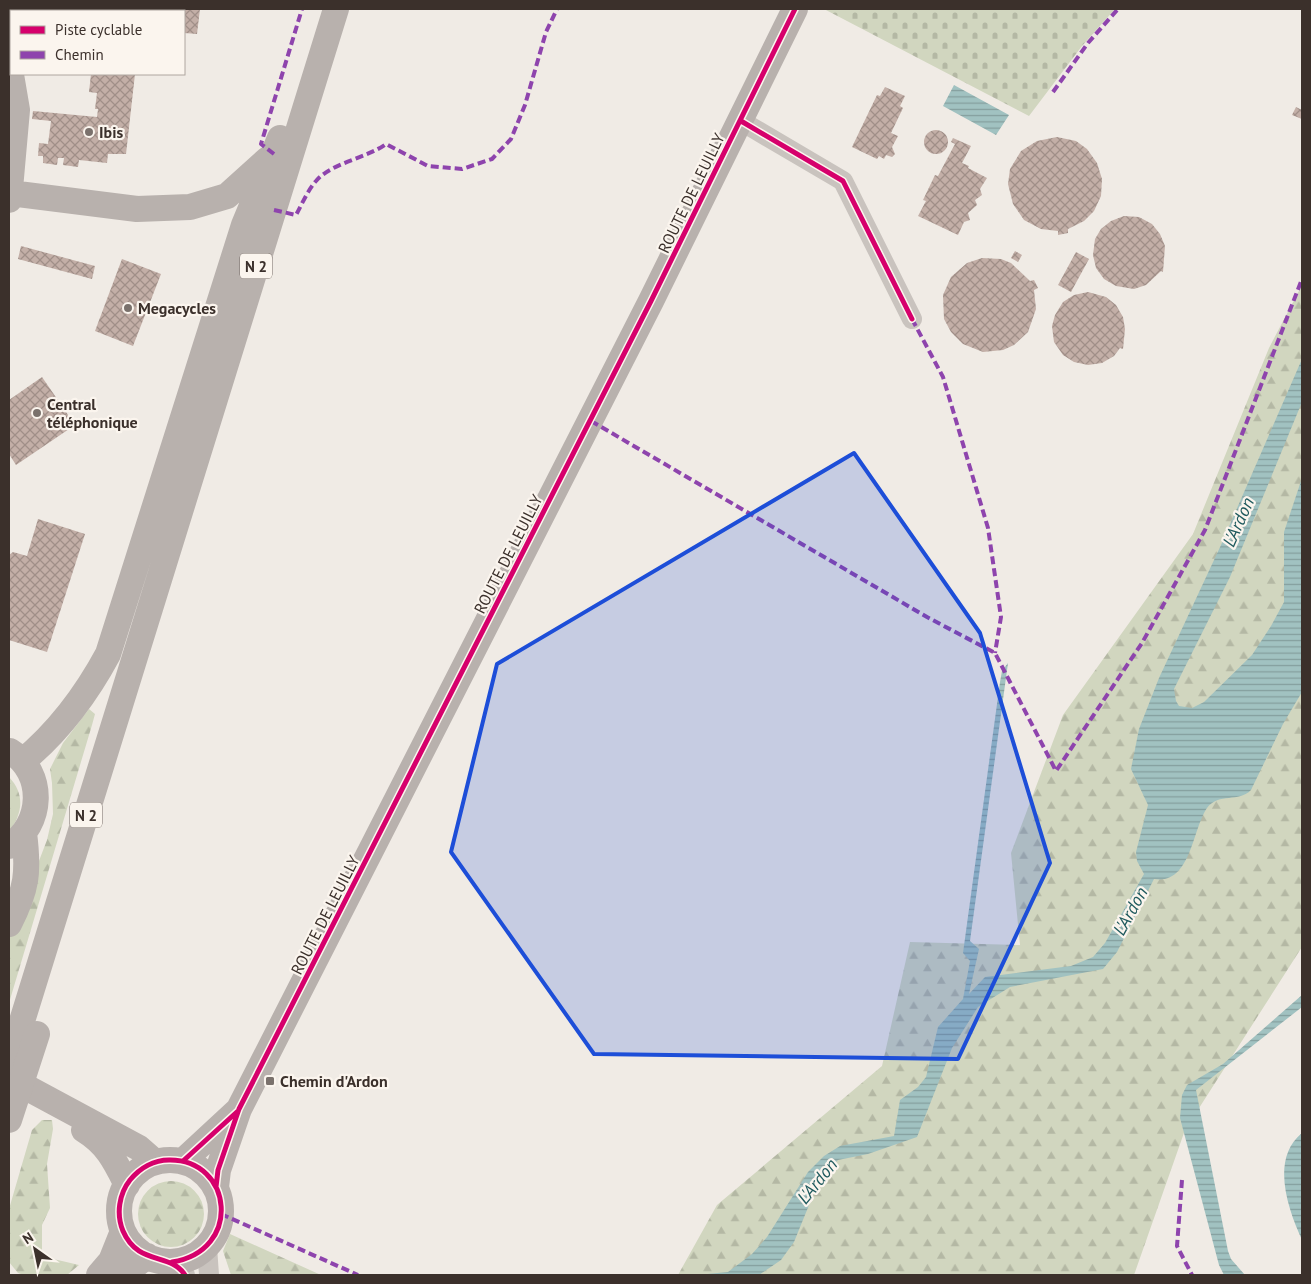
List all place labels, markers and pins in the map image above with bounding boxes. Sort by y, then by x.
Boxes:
place label: Ibis [99,122,123,142]
marker: Ibis [83,126,95,138]
place label: Megacycles [138,298,216,318]
marker: Megacycles [122,302,134,314]
place label: Central téléphonique [47,394,138,432]
marker: Central téléphonique [31,407,43,419]
place label: Chemin d'Ardon [280,1071,388,1091]
marker: Chemin d'Ardon [264,1075,276,1087]

